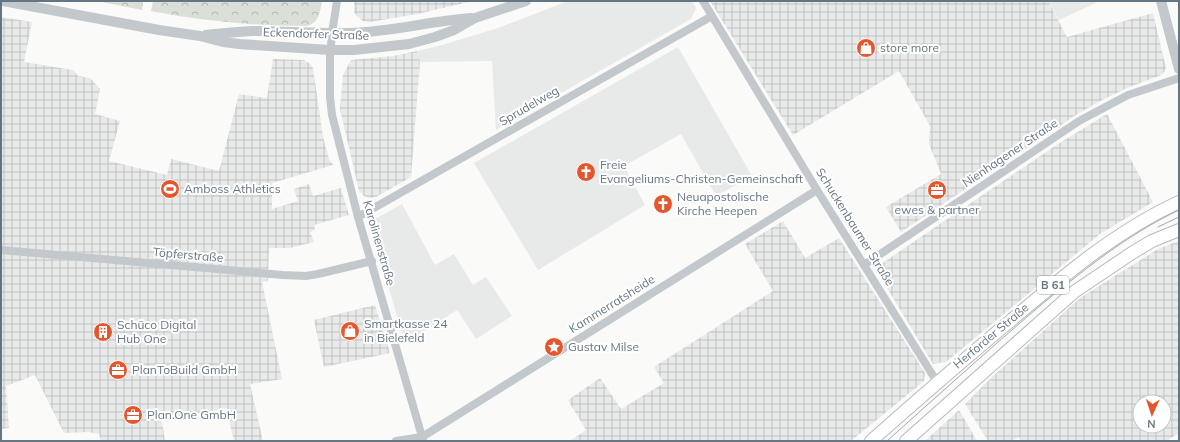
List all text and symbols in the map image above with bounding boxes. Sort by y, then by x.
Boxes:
street label: Eckendorfer Straße [263,24,369,43]
shop icon: store more [855,37,877,59]
place label: store more [880,40,939,55]
street label: Sprudelweg [496,82,561,129]
street label: Nienhagener Straße [959,115,1060,190]
place label: Freie Evangeliums-Christen-Gemeinschaft [600,157,803,186]
church icon: Freie Evangeliums-Christen-Gemeinschaft [575,161,597,183]
street label: Schuckenbaumer Straße [813,165,898,288]
sports icon: Amboss Athletics [159,178,181,200]
office icon: ewes & partner [926,179,948,201]
place label: Amboss Athletics [184,181,281,196]
place label: Neuapostolische Kirche Heepen [677,189,769,218]
church icon: Neuapostolische Kirche Heepen [652,193,674,215]
street label: Karolinenstraße [360,199,399,287]
place label: ewes & partner [895,202,980,217]
street label: Töpferstraße [152,244,224,265]
street label: Kammerratsheide [566,271,658,336]
road number: B 61 [1037,276,1069,294]
street label: Herforder Straße [950,300,1031,372]
place label: Smartkasse 24 in Bielefeld [364,316,447,345]
place label: Schüco Digital Hub One [117,317,196,346]
shop icon: Smartkasse 24 in Bielefeld [339,320,361,342]
building icon: Schüco Digital Hub One [92,321,114,343]
place icon: Gustav Milse [543,336,565,358]
place label: Gustav Milse [568,339,639,354]
office icon: PlanToBuild GmbH [107,359,129,381]
place label: PlanToBuild GmbH [132,362,237,377]
north arrow [1132,394,1172,434]
office icon: Plan.One GmbH [122,404,144,426]
place label: Plan.One GmbH [147,407,236,422]
text: N [1147,417,1156,431]

